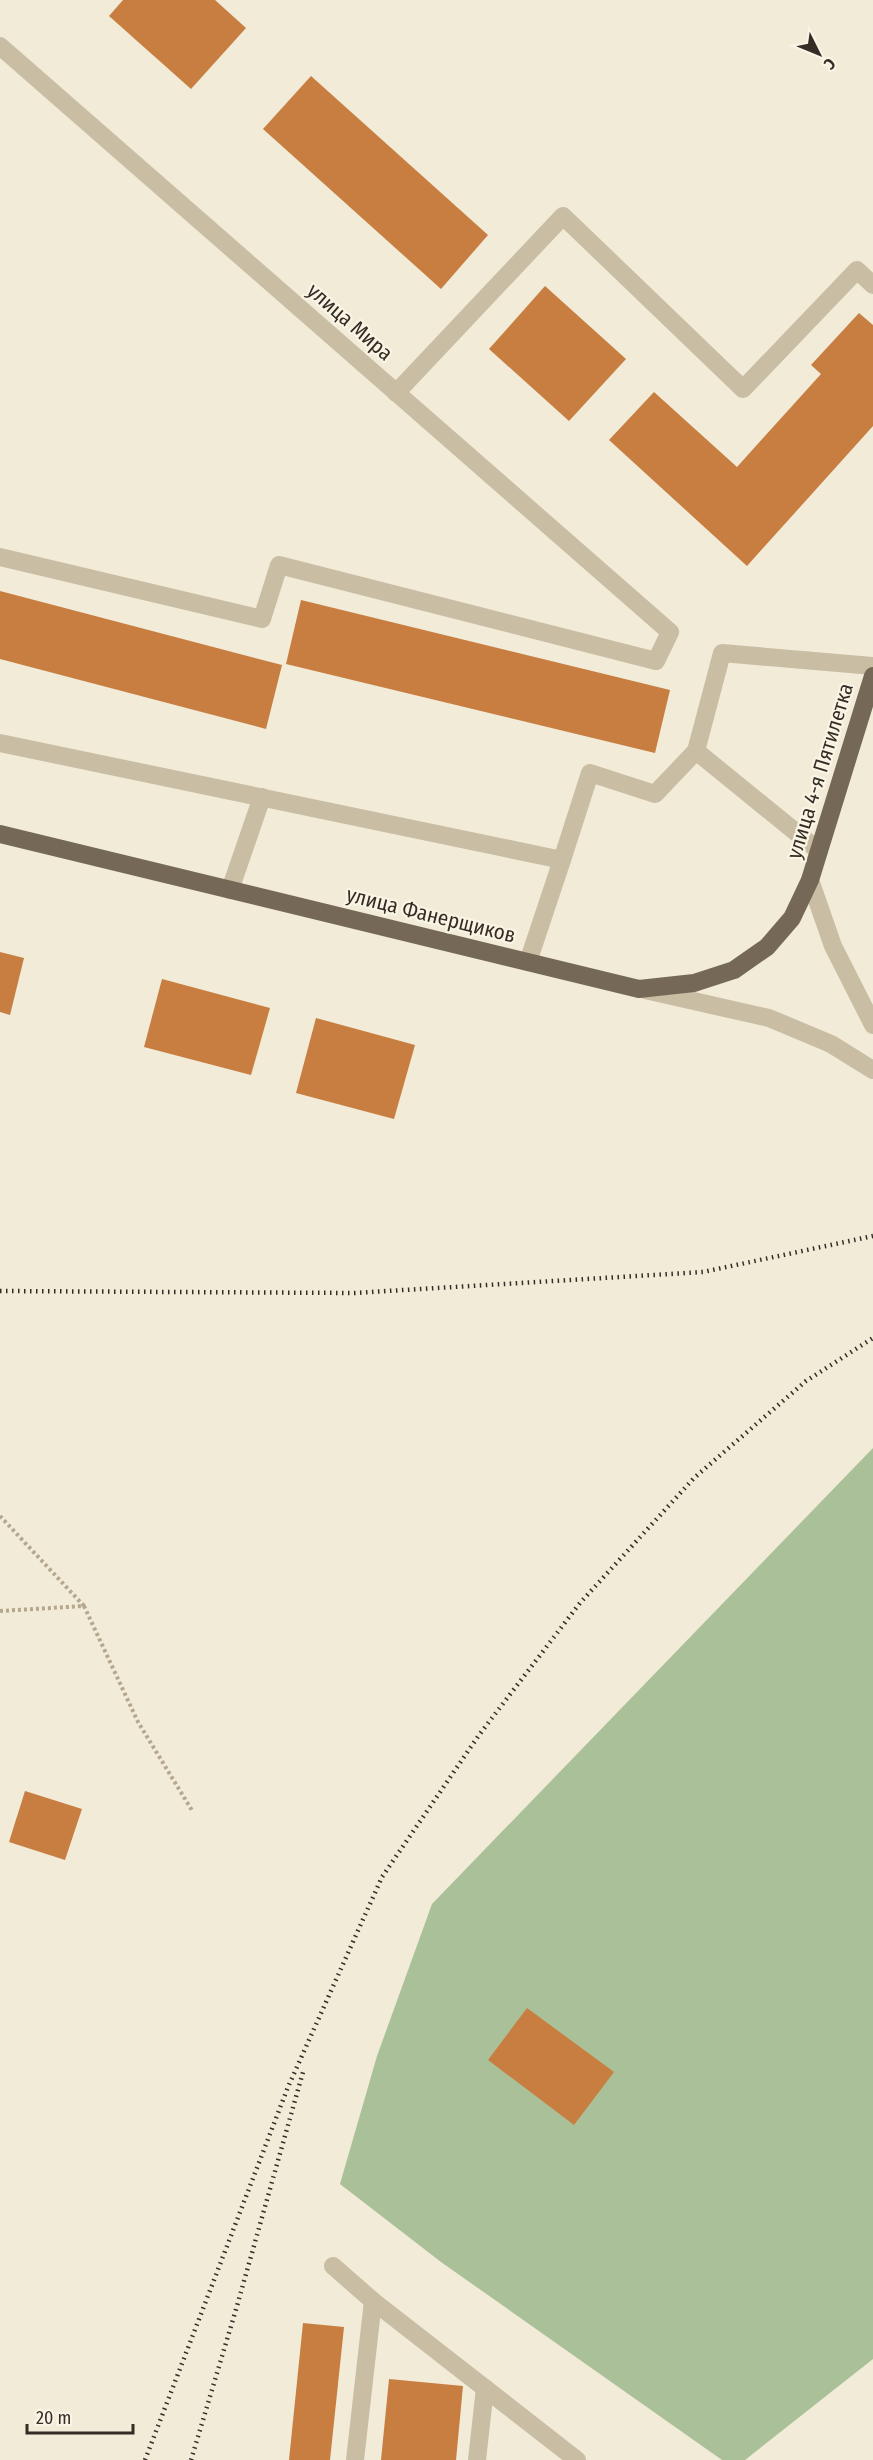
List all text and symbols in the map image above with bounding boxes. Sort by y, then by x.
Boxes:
north arrow [789,24,849,84]
text: С [819,54,839,74]
street label: улица Мира [302,278,398,366]
street label: улица 4-я Пятилетка [781,680,859,862]
street label: улица Фанерщиков [344,881,518,949]
scale bar [27,2397,134,2435]
text: 20 m [36,2407,71,2429]

